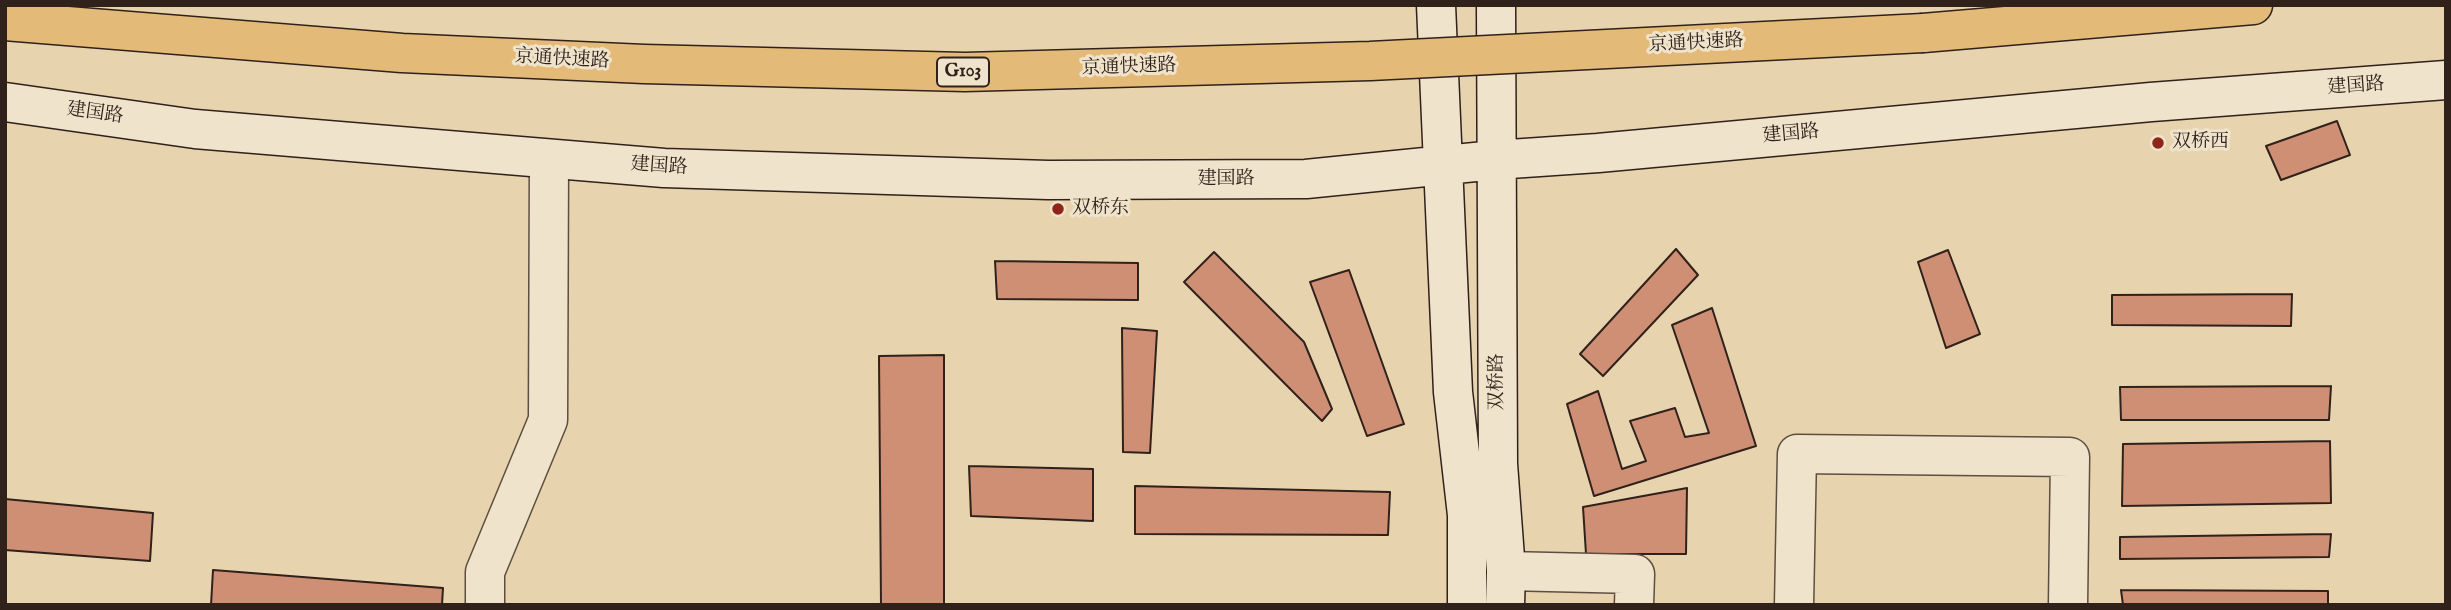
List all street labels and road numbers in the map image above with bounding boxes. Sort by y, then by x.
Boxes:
street label: 京通快速路 [1648,30,1744,58]
street label: 京通快速路 [514,46,610,74]
street label: 京通快速路 [1081,55,1177,81]
road number: G103 [937,58,989,86]
street label: 建国路 [2327,74,2385,100]
street label: 建国路 [65,99,125,129]
street label: 建国路 [1762,121,1820,149]
street label: 建国路 [630,154,688,180]
street label: 建国路 [1198,169,1254,191]
street label: 双桥路 [1487,354,1509,410]

